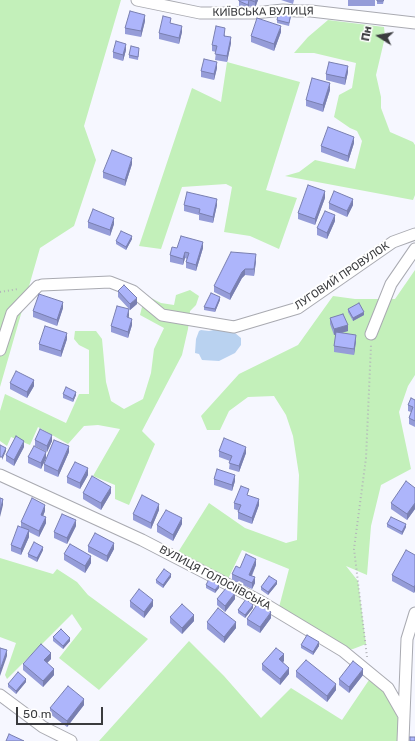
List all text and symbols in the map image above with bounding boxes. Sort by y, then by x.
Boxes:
street label: КИЇВСЬКА ВУЛИЦЯ [212,5,314,19]
north arrow [359,16,399,56]
text: Пн [359,25,375,42]
street label: ЛУГОВИЙ ПРОВУЛОК [292,239,392,313]
street label: ВУЛИЦЯ ГОЛОСІЇВСЬКА [157,543,273,613]
scale bar [18,699,105,725]
text: 50 m [23,707,51,721]

